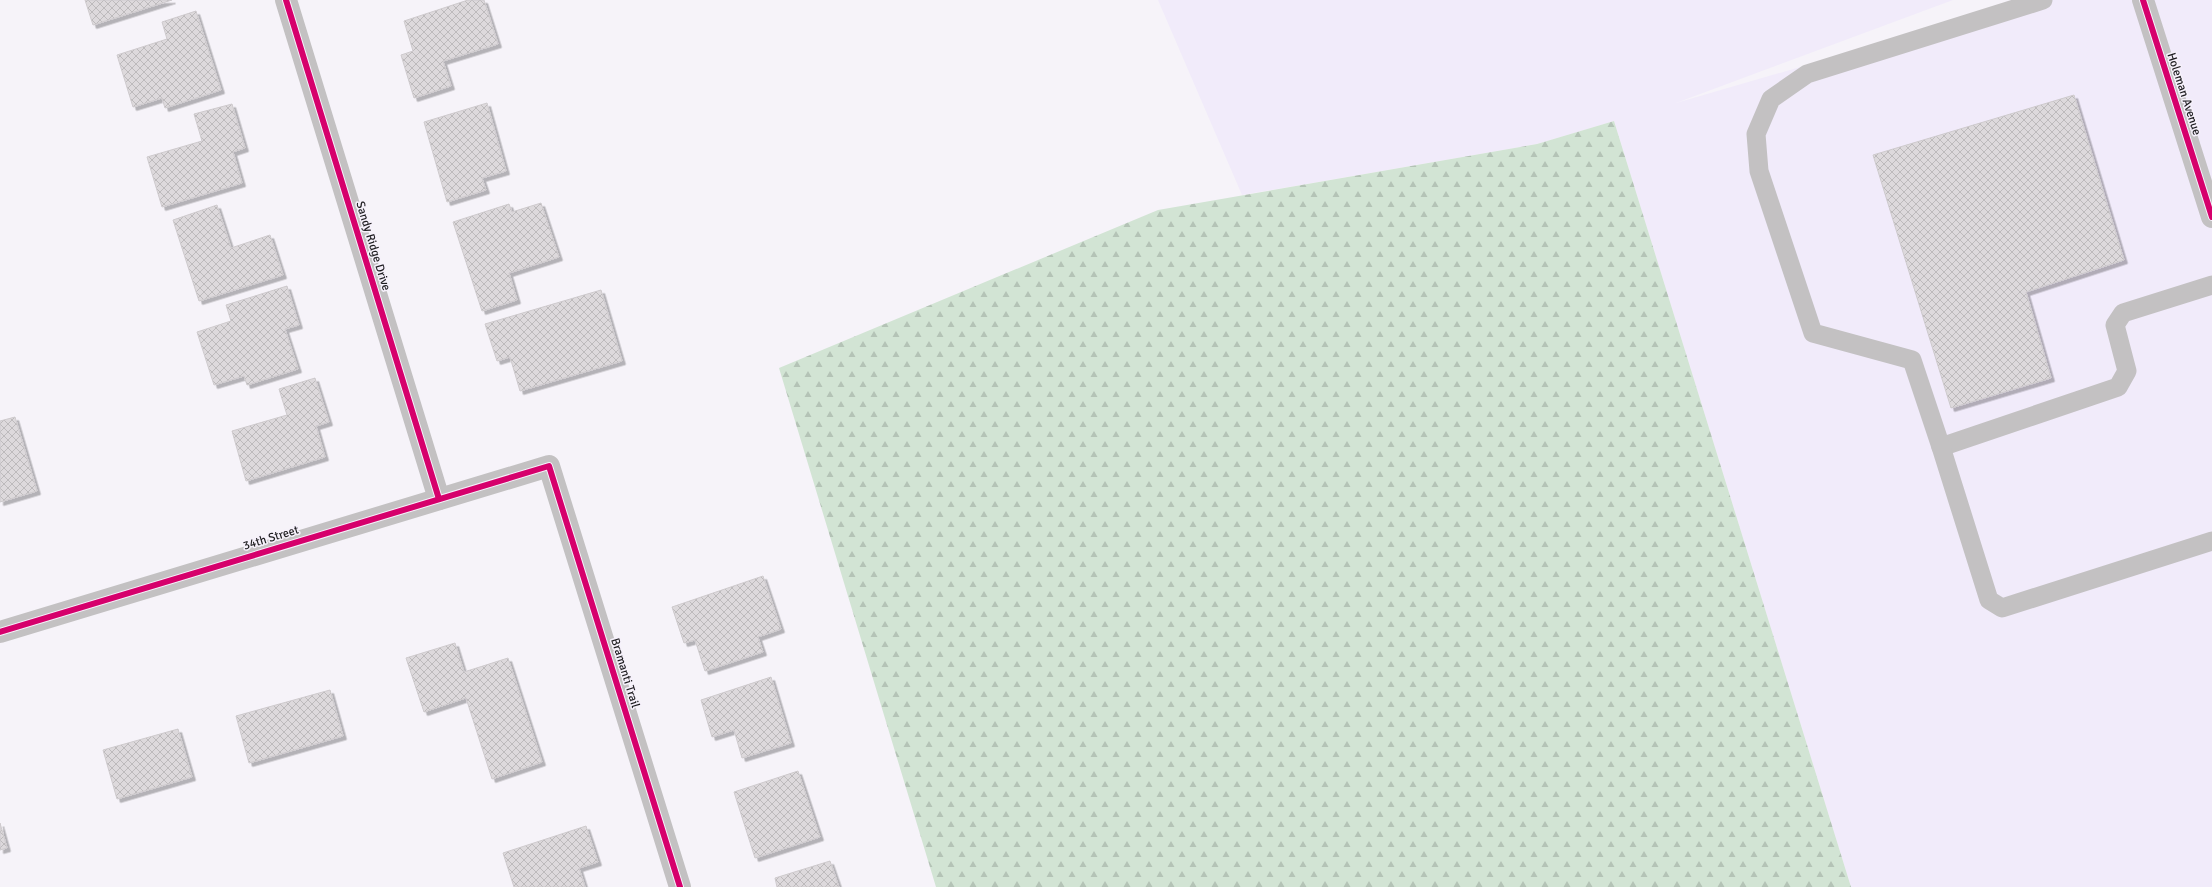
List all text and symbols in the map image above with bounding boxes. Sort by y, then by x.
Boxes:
street label: Holeman Avenue [2164,51,2204,137]
street label: Sandy Ridge Drive [352,200,394,292]
street label: 34th Street [241,522,301,554]
street label: Bramanti Trail [607,636,643,710]

